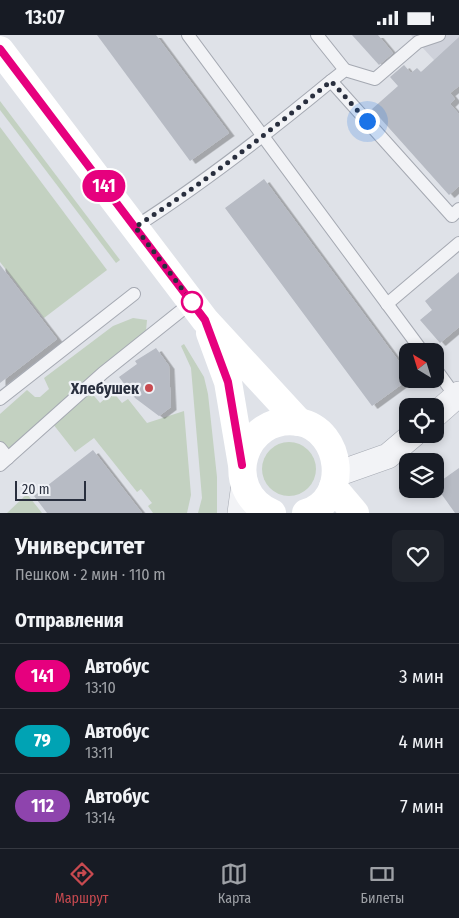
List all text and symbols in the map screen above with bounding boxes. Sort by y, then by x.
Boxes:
text: 13:07 [25,6,65,29]
your location [355,109,380,134]
line badge: 141 [75,170,133,202]
text: 141 [92,175,116,197]
unlabelled marker [181,291,203,313]
north arrow [399,343,444,387]
map controls [399,343,444,498]
place label: Хлебушек [70,379,140,398]
marker: Хлебушек [143,382,155,394]
button: locate [399,398,444,443]
button: layers [399,453,444,498]
scale bar [15,478,86,501]
text: 20 m [22,481,50,498]
button: heart [392,530,444,582]
text: Университет [15,532,145,560]
text: Пешком · 2 мин · 110 m [15,565,166,584]
text: Отправления [15,609,124,632]
text: Автобус [85,655,149,678]
text: 141 [31,665,54,687]
text: 3 мин [399,665,444,688]
text: 13:10 [85,678,116,697]
text: Автобус [85,720,149,743]
text: 79 [34,730,51,752]
text: 4 мин [398,730,444,753]
text: 13:11 [85,743,113,762]
text: Автобус [85,785,149,808]
text: 112 [31,795,54,817]
text: 7 мин [400,795,444,818]
text: 13:14 [85,808,115,827]
tab: Маршрут [55,860,108,907]
tab: Карта [218,860,251,907]
tab: Билеты [361,860,404,907]

